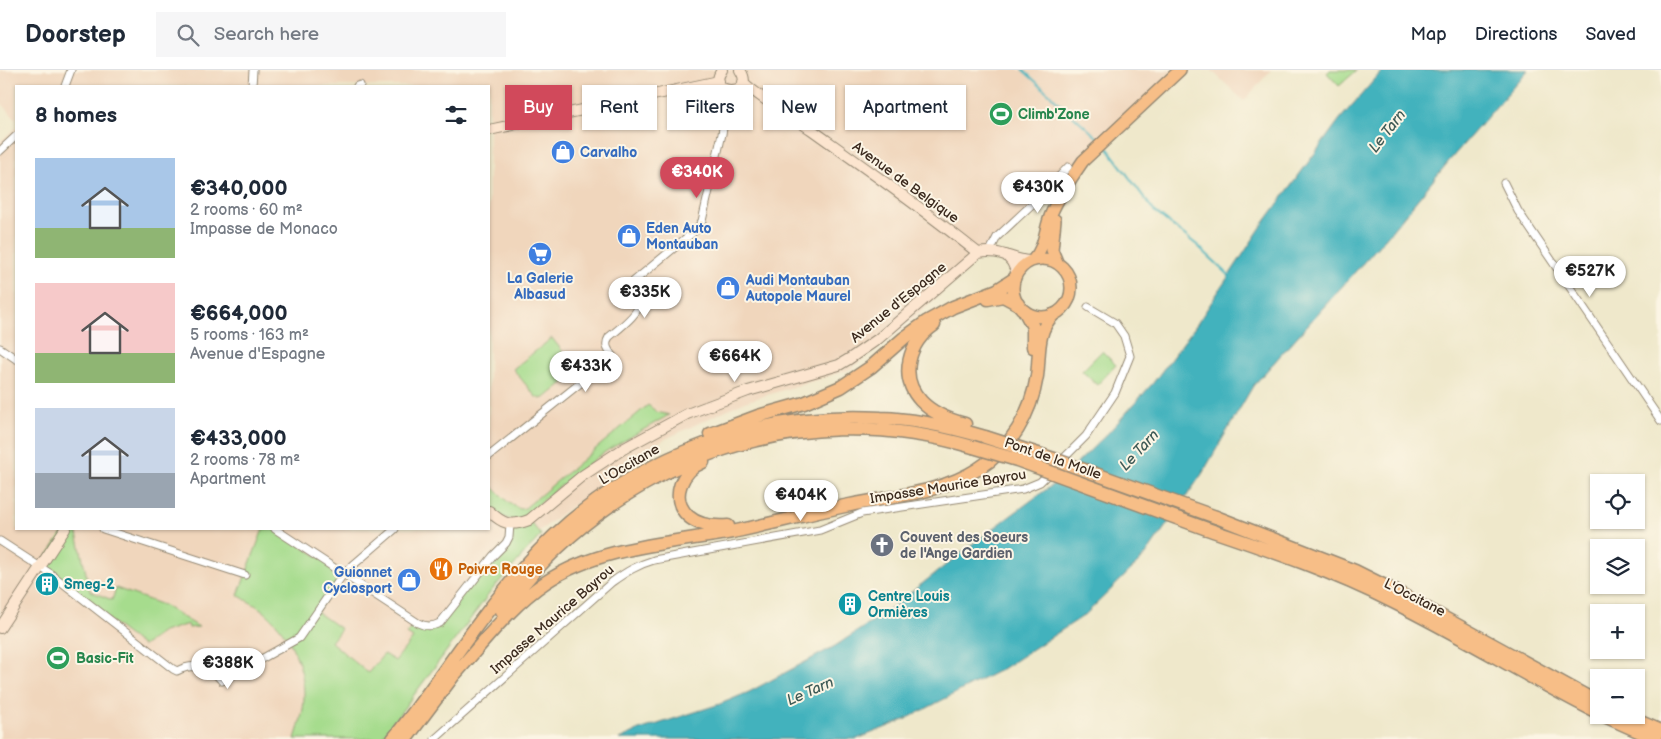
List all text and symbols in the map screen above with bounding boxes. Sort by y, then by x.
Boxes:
search box [156,12,506,57]
text: Doorstep [25,20,126,49]
icon: search [174,21,202,49]
text: Search here [214,23,319,46]
text: Map [1411,24,1447,45]
text: Directions [1475,24,1557,45]
text: Saved [1585,24,1636,45]
chip: Buy [505,85,572,130]
chip: Rent [582,85,657,130]
chip: Filters [667,85,753,130]
chip: New [763,85,835,130]
chip: Apartment [845,85,966,130]
icon: filters [442,101,470,129]
sports icon: Climb'Zone [988,101,1014,127]
text: 8 homes [35,103,117,128]
place label: Climb'Zone [1018,106,1090,123]
water label: Le Tarn [1365,106,1410,157]
street label: Avenue de Belgique [849,138,962,227]
shop icon: Carvalho [550,139,576,165]
place label: Carvalho [580,144,637,161]
pin: €340K [662,156,732,199]
text: €340K [671,163,723,182]
pin: €430K [1003,172,1073,214]
text: €340,000 [190,176,287,201]
icon: home [75,178,135,238]
text: €430K [1012,178,1064,197]
text: 2 rooms · 60 m² [190,201,303,220]
text: Impasse de Monaco [190,220,338,239]
place label: Eden Auto Montauban [646,220,718,253]
shop icon: Eden Auto Montauban [616,223,642,249]
supermarket icon: La Galerie Albasud [527,241,553,267]
pin: €527K [1555,256,1625,298]
street label: Avenue d'Espagne [847,259,950,346]
text: €527K [1565,262,1615,281]
place label: La Galerie Albasud [507,270,573,303]
place label: Audi Montauban Autopole Maurel [745,272,851,305]
shop icon: Audi Montauban Autopole Maurel [715,275,741,301]
pin: €335K [610,276,680,319]
text: €335K [620,283,670,302]
text: €664,000 [190,301,288,326]
icon: home [75,303,135,363]
text: 5 rooms · 163 m² [190,326,309,345]
pin: €664K [700,340,770,383]
text: Avenue d'Espagne [190,345,325,364]
text: €664K [709,347,761,366]
pin: €433K [551,350,621,393]
text: €433K [560,357,612,376]
text: €433,000 [190,426,287,451]
water label: Le Tarn [1116,426,1163,475]
icon: home [75,428,135,488]
street label: Pont de la Molle [1002,434,1104,483]
street label: L'Occitane [596,440,662,488]
text: 2 rooms · 78 m² [190,451,300,470]
street label: Impasse Maurice Bayrou [869,466,1027,507]
text: Apartment [190,470,266,489]
map controls [1590,474,1645,724]
button: locate [1590,474,1645,529]
pin: €404K [766,480,836,522]
text: €404K [775,486,827,505]
place label: Couvent des Soeurs de l'Ange Gardien [900,529,1028,562]
church icon: Couvent des Soeurs de l'Ange Gardien [869,532,895,558]
button: layers [1590,539,1645,594]
restaurant icon: Poivre Rouge [428,556,454,582]
place label: Poivre Rouge [458,561,543,578]
street label: Impasse Maurice Bayrou [487,561,617,678]
place label: Guionnet Cyclosport [323,564,392,597]
shop icon: Guionnet Cyclosport [396,567,422,593]
building icon: Smeg-2 [34,571,60,597]
street label: L'Occitane [1381,575,1448,620]
place label: Smeg-2 [64,576,115,593]
place label: Centre Louis Ormières [868,588,950,621]
building icon: Centre Louis Ormières [837,591,863,617]
button: + [1590,604,1645,659]
sports icon: Basic-Fit [45,645,71,671]
pin: €388K [193,648,263,690]
place label: Basic-Fit [76,650,134,667]
text: €388K [202,654,254,673]
button: − [1590,669,1645,724]
water label: Le Tarn [784,673,837,710]

